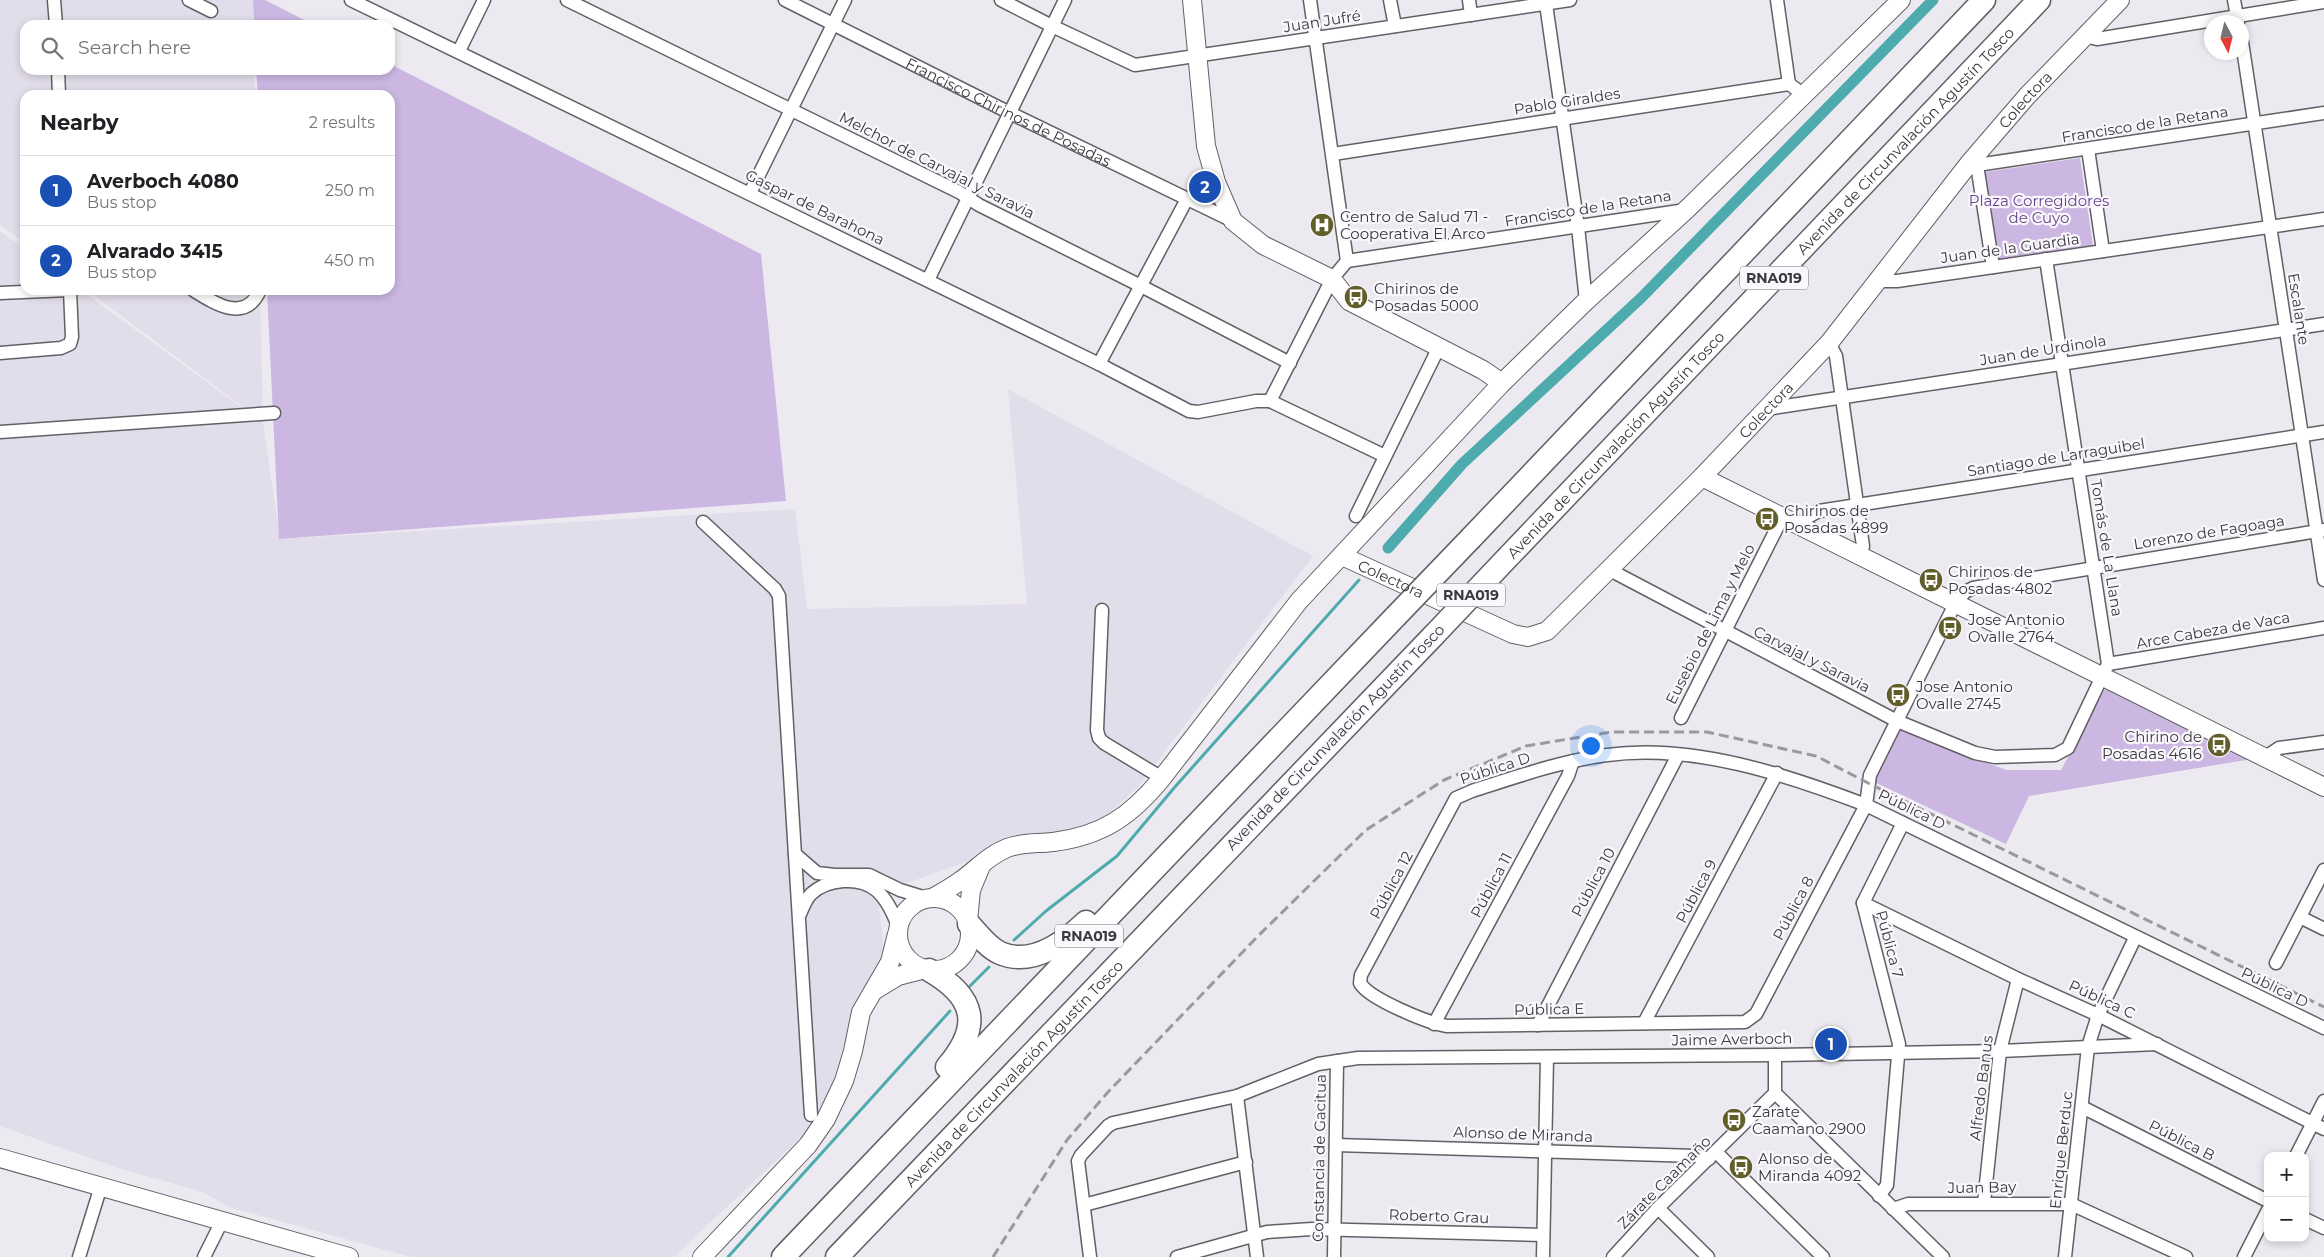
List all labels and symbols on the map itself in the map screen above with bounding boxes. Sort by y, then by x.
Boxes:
street label: Juan Jufré [1281,6,1362,37]
north arrow [2204,15,2249,60]
street label: Avenida de Circunvalación Agustín Tosco [1792,23,2018,258]
street label: Francisco Chirinos de Posadas [903,53,1114,170]
street label: Colectora [1994,67,2056,132]
street label: Pablo Giraldes [1512,83,1622,119]
street label: Francisco de la Retana [2060,101,2230,147]
street label: Melchor de Carvajal y Saravia [836,107,1038,223]
street label: Gaspar de Barahona [742,165,888,249]
pin: 2 [1189,168,1221,206]
street label: Francisco de la Retana [1503,185,1673,231]
park label: Plaza Corregidores de Cuyo [1969,191,2109,227]
place label: Centro de Salud 71 - Cooperativa El Arco [1340,207,1488,243]
hospital icon: Centro de Salud 71 - Cooperativa El Arco [1309,212,1335,238]
street label: Juan de la Guardia [1938,229,2081,267]
road number: RNA019 [1740,266,1808,290]
street label: Escalante [2284,272,2314,346]
place label: Chirinos de Posadas 5000 [1374,279,1479,315]
bus stop icon: Chirinos de Posadas 5000 [1343,284,1369,310]
street label: Avenida de Circunvalación Agustín Tosco [1502,327,1728,562]
street label: Juan de Urdinola [1977,331,2108,370]
street label: Colectora [1734,378,1797,442]
street label: Santiago de Larraguibel [1966,434,2146,480]
street label: Tomás de La Llana [2087,478,2127,618]
place label: Chirinos de Posadas 4899 [1784,501,1888,537]
bus stop icon: Chirinos de Posadas 4899 [1754,506,1780,532]
street label: Lorenzo de Fagoaga [2132,511,2286,553]
street label: Eusebio de Lima y Melo [1661,541,1759,707]
street label: Colectora [1355,555,1427,602]
place label: Chirinos de Posadas 4802 [1948,562,2053,598]
bus stop icon: Chirinos de Posadas 4802 [1918,567,1944,593]
road number: RNA019 [1437,584,1505,606]
street label: Arce Cabeza de Vaca [2135,607,2291,653]
place label: Jose Antonio Ovalle 2764 [1967,610,2065,646]
bus stop icon: Jose Antonio Ovalle 2764 [1937,615,1963,641]
street label: Avenida de Circunvalación Agustín Tosco [1222,620,1448,854]
street label: Carvajal y Saravia [1750,621,1874,697]
place label: Jose Antonio Ovalle 2745 [1915,677,2013,713]
bus stop icon: Jose Antonio Ovalle 2745 [1885,682,1911,708]
place label: Chirino de Posadas 4616 [2102,727,2202,763]
bus stop icon: Chirino de Posadas 4616 [2206,732,2232,758]
your location [1578,733,1604,759]
street label: Pública D [1457,748,1533,788]
street label: Pública D [1875,785,1949,833]
street label: Pública 10 [1567,844,1619,920]
street label: Pública 12 [1365,848,1417,922]
street label: Pública 11 [1466,849,1516,921]
street label: Pública 9 [1671,856,1721,926]
street label: Pública 8 [1768,873,1818,943]
street label: Pública 7 [1872,908,1908,980]
road number: RNA019 [1055,924,1123,948]
street label: Avenida de Circunvalación Agustín Tosco [900,956,1127,1190]
street label: Pública D [2238,963,2312,1011]
street label: Pública C [2066,975,2138,1023]
street label: Pública E [1514,999,1584,1019]
pin: 1 [1815,1025,1847,1063]
street label: Jaime Averboch [1671,1028,1792,1050]
street label: Alfredo Banus [1965,1034,1997,1142]
street label: Constancia de Gacitua [1308,1074,1330,1242]
street label: Enrique Berduc [2045,1090,2077,1210]
place label: Zarate Caamano 2900 [1752,1102,1866,1138]
bus stop icon: Zarate Caamano 2900 [1721,1107,1747,1133]
street label: Pública B [2146,1115,2218,1165]
street label: Alonso de Miranda [1453,1122,1593,1146]
street label: Zárate Caamaño [1613,1131,1715,1233]
place label: Alonso de Miranda 4092 [1758,1149,1861,1185]
bus stop icon: Alonso de Miranda 4092 [1728,1154,1754,1180]
street label: Juan Bay [1947,1177,2017,1197]
street label: Roberto Grau [1388,1205,1490,1227]

